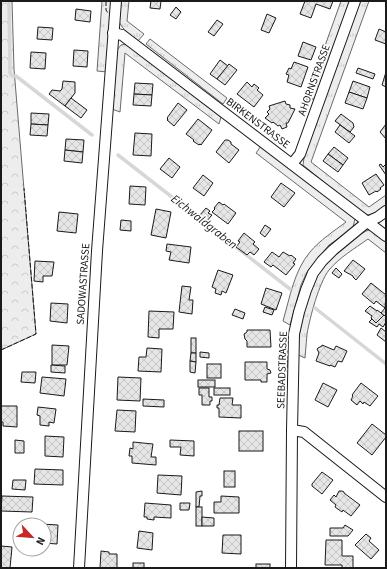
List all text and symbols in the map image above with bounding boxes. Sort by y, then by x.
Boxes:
street label: AHORNSTRASSE [294,42,334,118]
street label: BIRKENSTRASSE [223,94,293,152]
water label: Eichwaldgraben [167,191,241,253]
street label: SADOWASTRASSE [73,243,93,325]
street label: SEEBADSTRASSE [273,331,291,409]
north arrow [12,517,52,557]
text: N [32,535,49,548]

